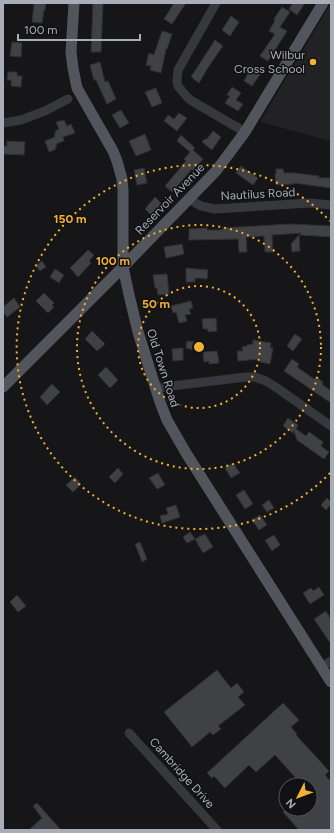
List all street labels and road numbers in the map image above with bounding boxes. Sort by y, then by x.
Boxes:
street label: Reservoir Avenue [132,160,208,238]
street label: Nautilus Road [220,185,296,203]
street label: Old Town Road [144,327,182,409]
street label: Cambridge Drive [147,735,218,812]

